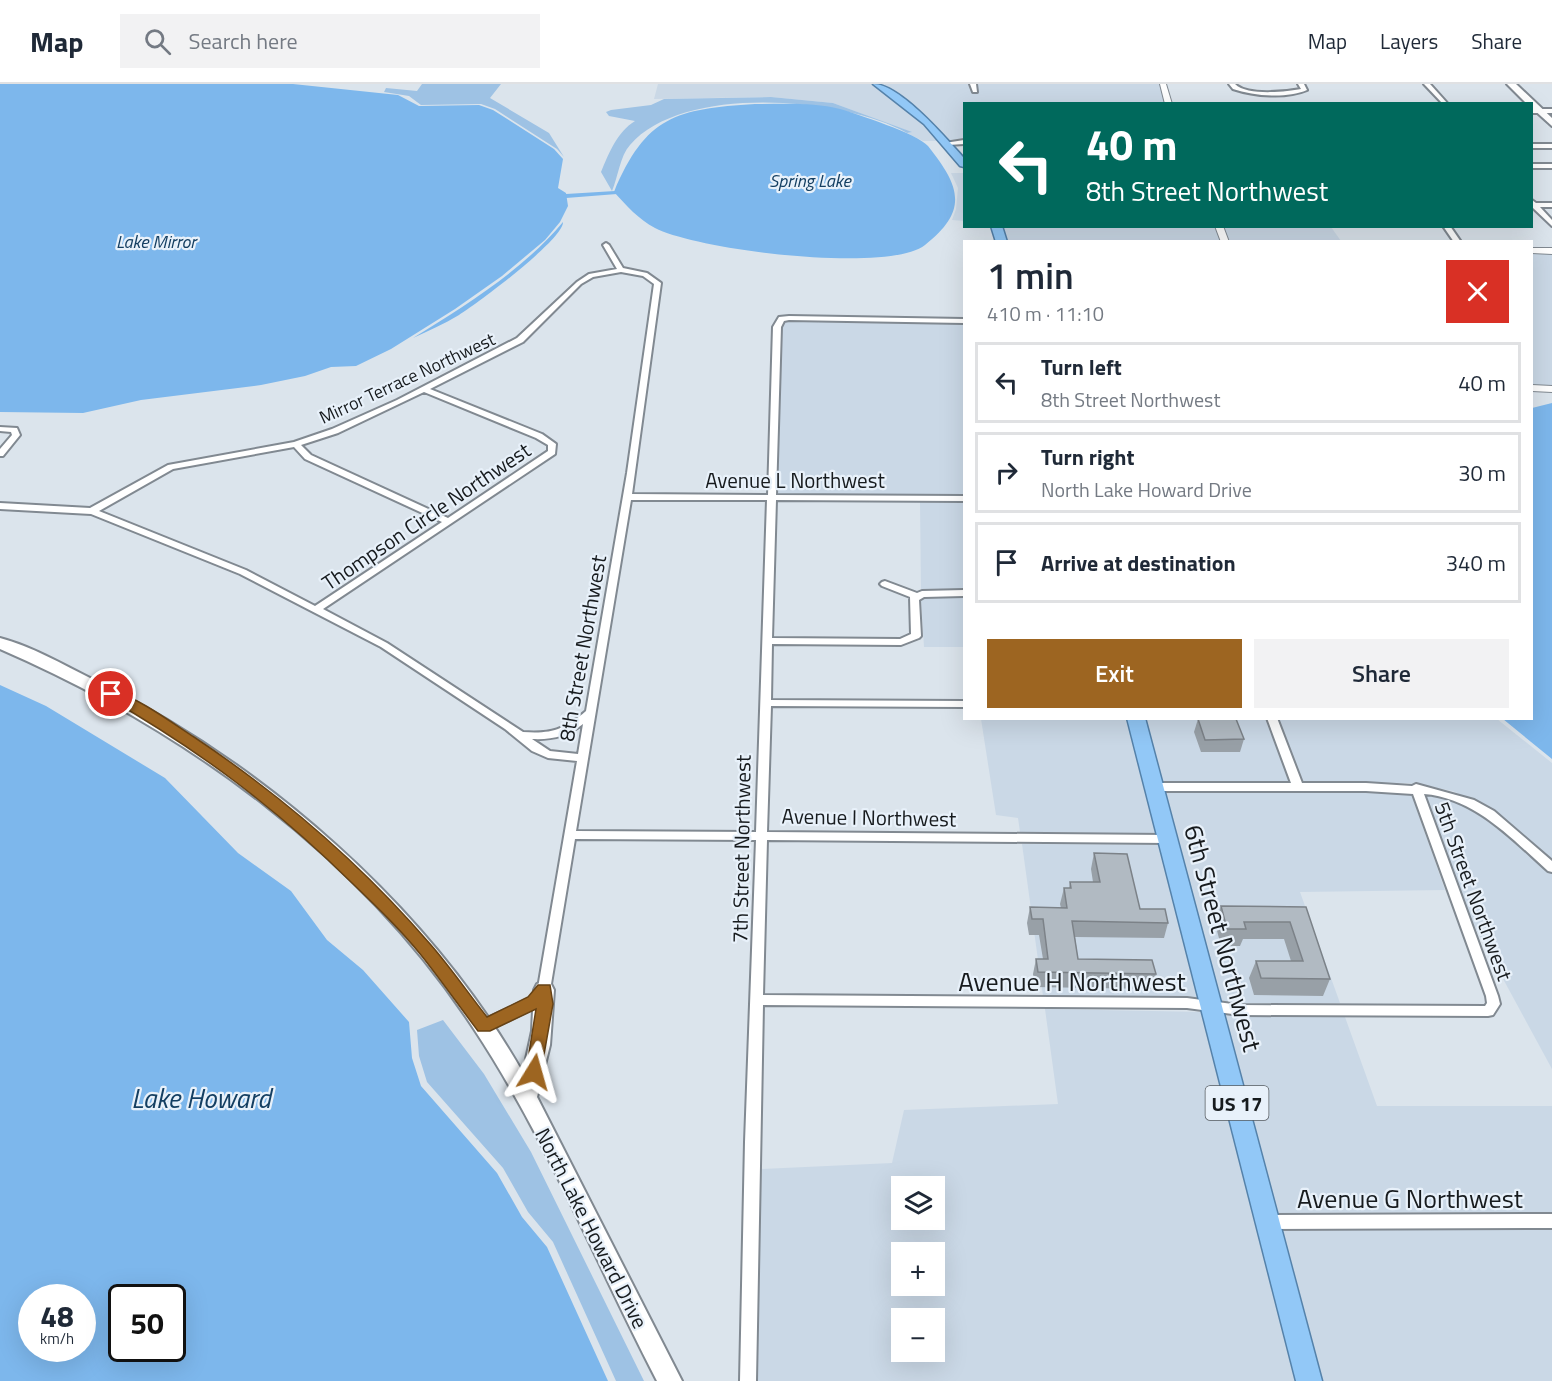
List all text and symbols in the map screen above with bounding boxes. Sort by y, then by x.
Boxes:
search box [120,14,540,68]
text: Map [30,20,84,63]
text: Search here [189,24,298,58]
icon: search [141,25,174,58]
text: Map [1308,25,1347,57]
text: Layers [1380,25,1438,57]
text: Share [1471,25,1522,57]
text: 40 m [1086,112,1178,176]
icon: left [987,126,1065,204]
water label: Spring Lake [769,167,852,194]
text: 8th Street Northwest [1086,170,1328,211]
water label: Lake Mirror [116,228,198,255]
text: 1 min [987,248,1074,303]
button: close [1446,260,1509,323]
text: 410 m · 11:10 [987,298,1104,329]
street label: Mirror Terrace Northwest [315,325,500,431]
text: Turn left [1041,350,1122,384]
icon: left [990,366,1023,399]
text: 40 m [1458,366,1506,400]
text: 8th Street Northwest [1041,384,1220,415]
street label: Thompson Circle Northwest [315,434,537,598]
text: Turn right [1041,440,1135,474]
icon: right [990,456,1023,489]
text: 30 m [1458,456,1506,490]
street label: Avenue L Northwest [705,464,885,496]
text: North Lake Howard Drive [1041,474,1252,505]
icon: arrive [990,546,1023,579]
text: Arrive at destination [1041,546,1236,580]
text: 340 m [1446,546,1506,580]
street label: 8th Street Northwest [550,552,614,744]
button: Exit [987,639,1242,708]
button: Share [1254,639,1509,708]
pin [85,668,136,719]
icon: arrive [94,677,127,710]
street label: 7th Street Northwest [723,754,759,943]
street label: 5th Street Northwest [1427,797,1521,986]
street label: Avenue I Northwest [781,799,957,835]
street label: 6th Street Northwest [1174,820,1272,1056]
street label: Avenue H Northwest [958,962,1186,1001]
position arrow [502,1040,566,1104]
water label: Lake Howard [131,1077,274,1118]
road number: US 17 [1206,1086,1268,1120]
street label: North Lake Howard Drive [527,1122,657,1334]
map controls [891,1176,945,1362]
button: layers [891,1176,945,1230]
street label: Avenue G Northwest [1297,1179,1523,1218]
button: + [891,1242,945,1296]
speed limit sign: 50 [108,1284,186,1362]
text: 48 [40,1293,74,1339]
button: − [891,1308,945,1362]
text: km/h [40,1327,74,1350]

